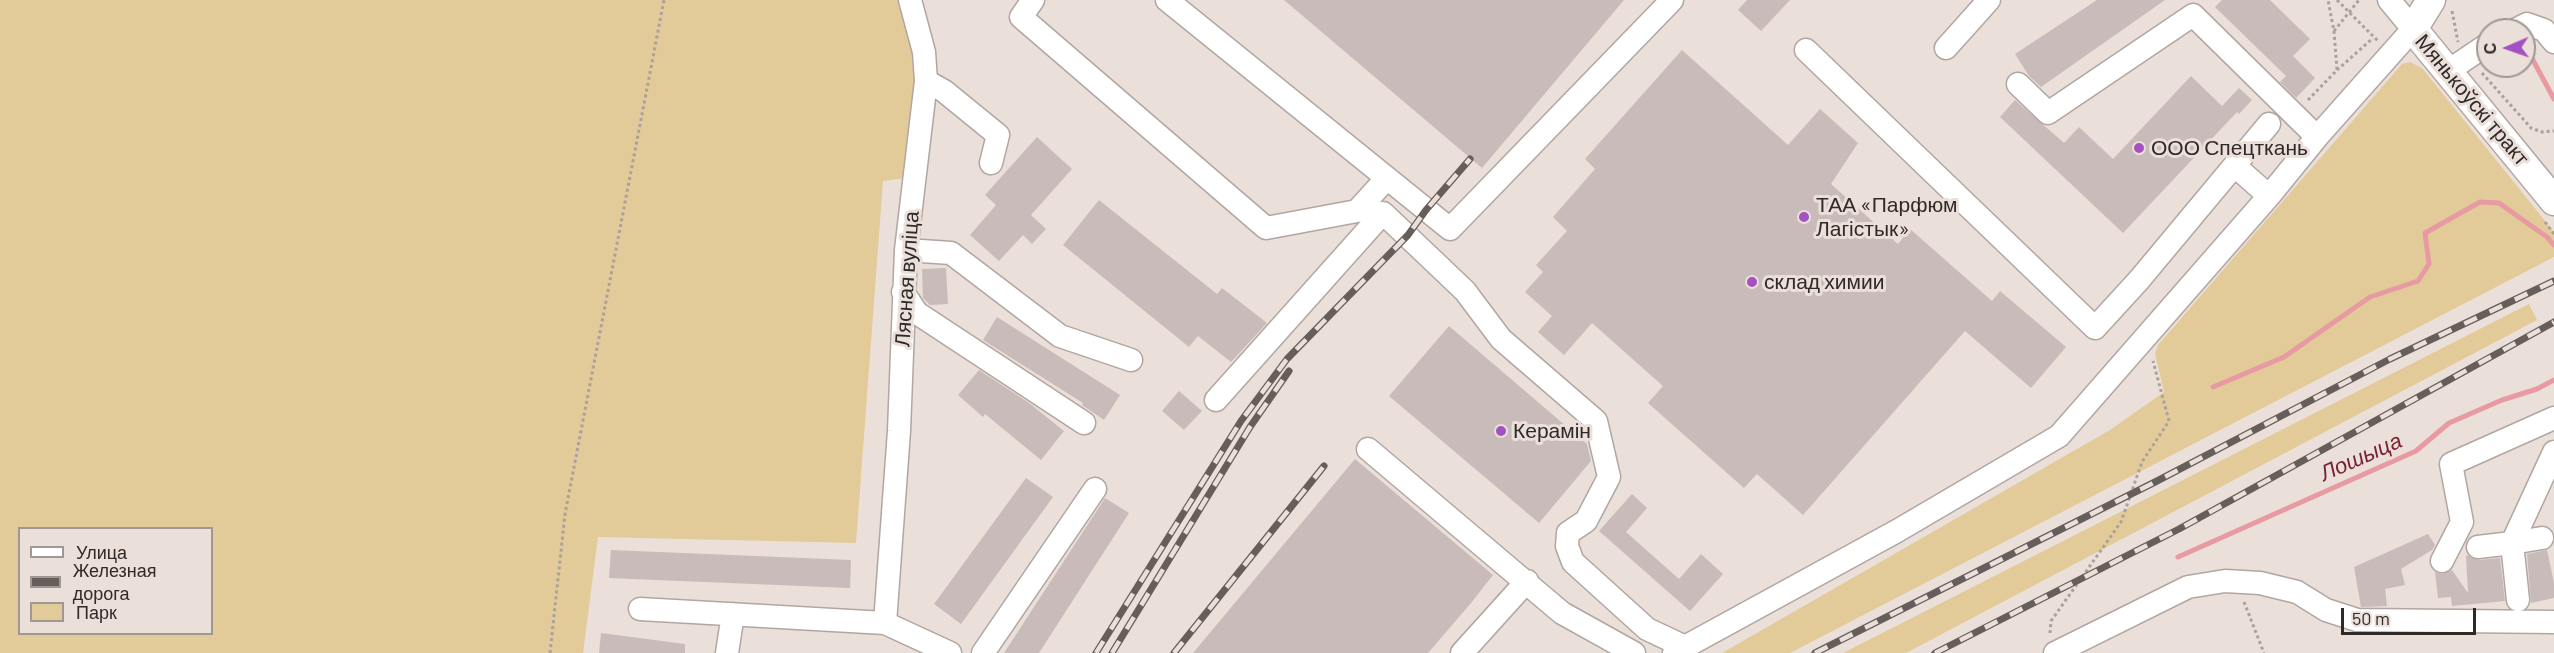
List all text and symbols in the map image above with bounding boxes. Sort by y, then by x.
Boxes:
north arrow [2476,18,2536,78]
street label: Мянькоўскі тракт [2410,29,2534,171]
text: С [2480,42,2499,55]
place label: ООО Спецткань [2151,135,2308,161]
marker: ООО Спецткань [2132,141,2146,155]
place label: ТАА «Парфюм Лагістык» [1816,192,1957,242]
street label: Лясная вуліца [890,210,924,348]
marker: ТАА «Парфюм Лагістык» [1797,210,1811,224]
place label: склад химии [1764,269,1884,295]
marker: склад химии [1745,275,1759,289]
place label: Керамін [1513,418,1591,444]
marker: Керамін [1494,424,1508,438]
water label: Лошыца [2316,427,2406,487]
legend [18,527,213,635]
text: Улица [76,541,127,563]
text: Железная дорога [73,559,157,604]
scale bar [2344,596,2479,634]
text: Парк [76,601,117,623]
text: 50 m [2352,607,2390,629]

